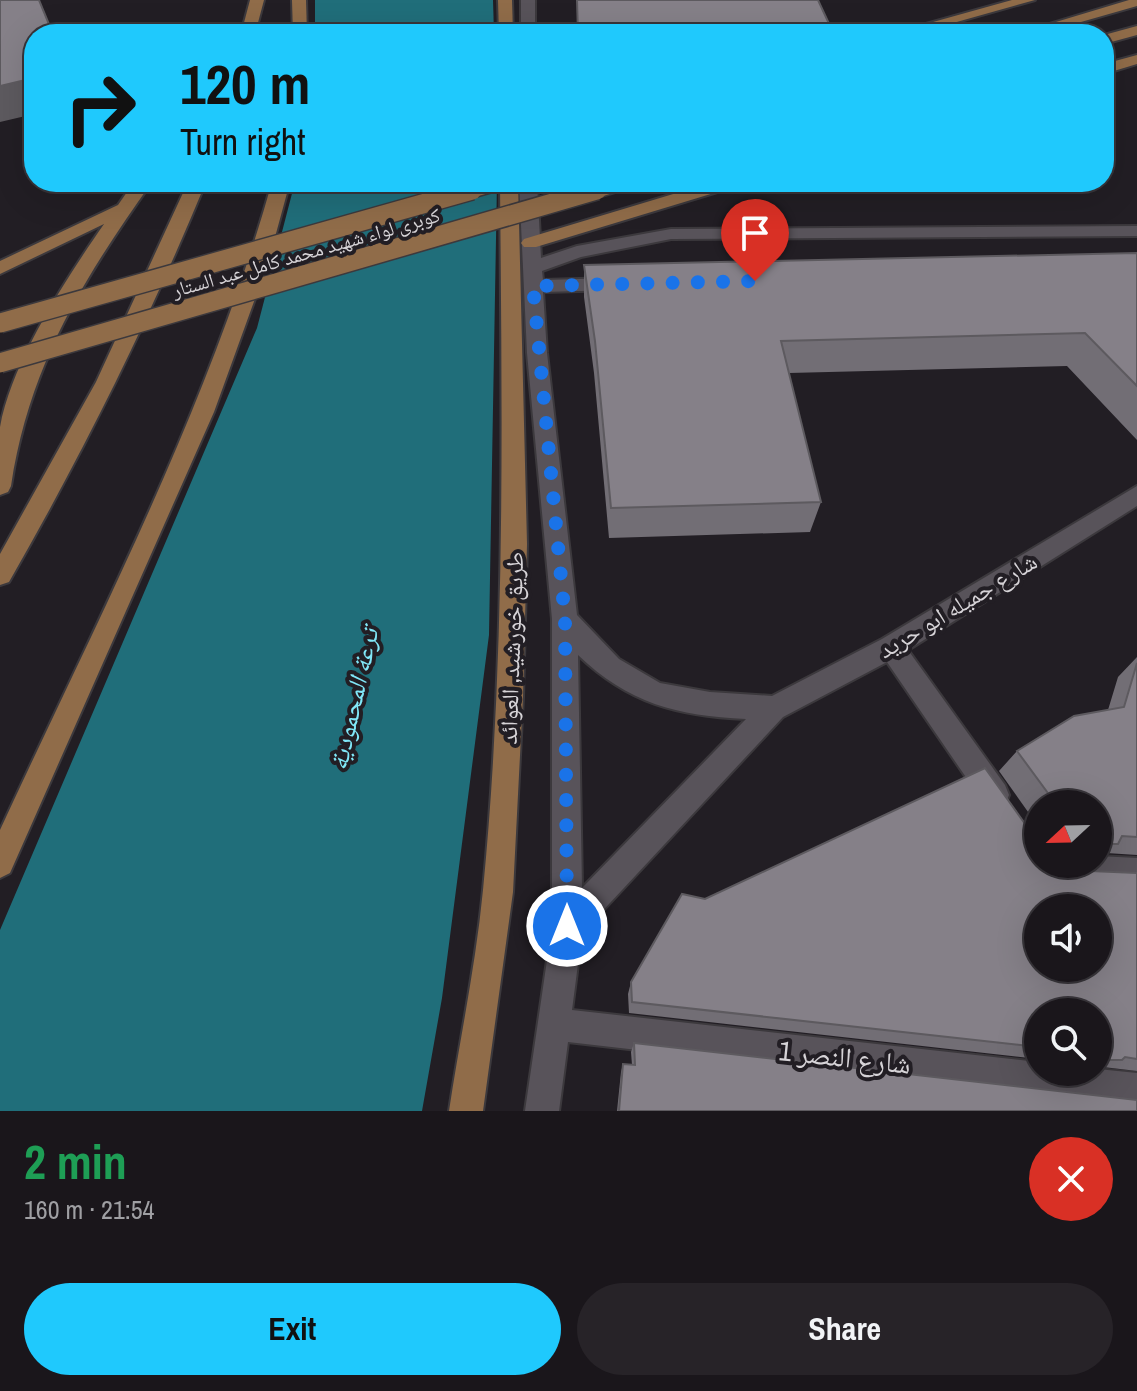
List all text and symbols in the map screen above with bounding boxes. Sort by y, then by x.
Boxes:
text: 120 m [180,46,310,121]
icon: right [48,56,152,160]
text: Turn right [180,118,305,166]
pin [721,199,789,281]
street label: كوبرى لواء شهيد محمد كامل عبد الستار [168,201,443,304]
icon: arrive [733,211,777,255]
street label: شارع جميله ابو حريد [871,545,1043,665]
street label: طريق خورشيد, العوائد [492,551,530,745]
water label: ترعة المحمودية [320,620,387,773]
north arrow [1024,790,1112,878]
map controls [1024,790,1112,1086]
position arrow [525,884,609,968]
button: sound [1024,894,1112,982]
button: search [1024,998,1112,1086]
street label: شارع النصر 1 [777,1031,913,1083]
text: 2 min [24,1129,127,1194]
button: close [1029,1137,1113,1221]
text: 160 m · 21:54 [24,1192,154,1227]
button: Exit [24,1283,561,1375]
button: Share [577,1283,1113,1375]

